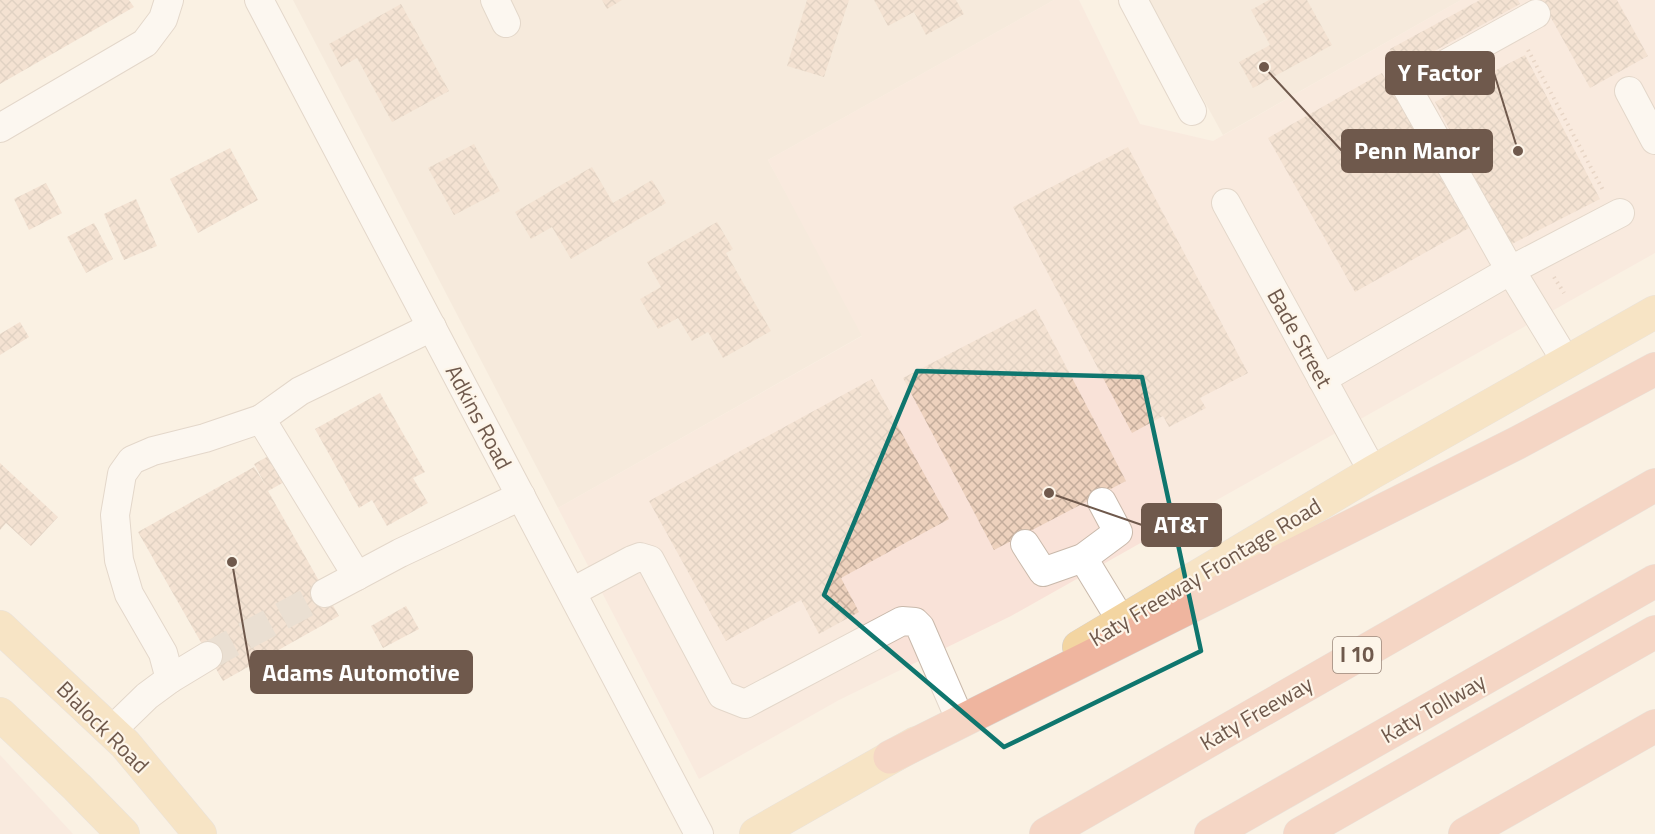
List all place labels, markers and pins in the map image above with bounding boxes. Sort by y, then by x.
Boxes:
callout: Y Factor [1386,52,1494,94]
callout: Penn Manor [1342,130,1492,172]
callout: AT&T [1142,504,1221,546]
callout: Adams Automotive [251,651,472,693]

